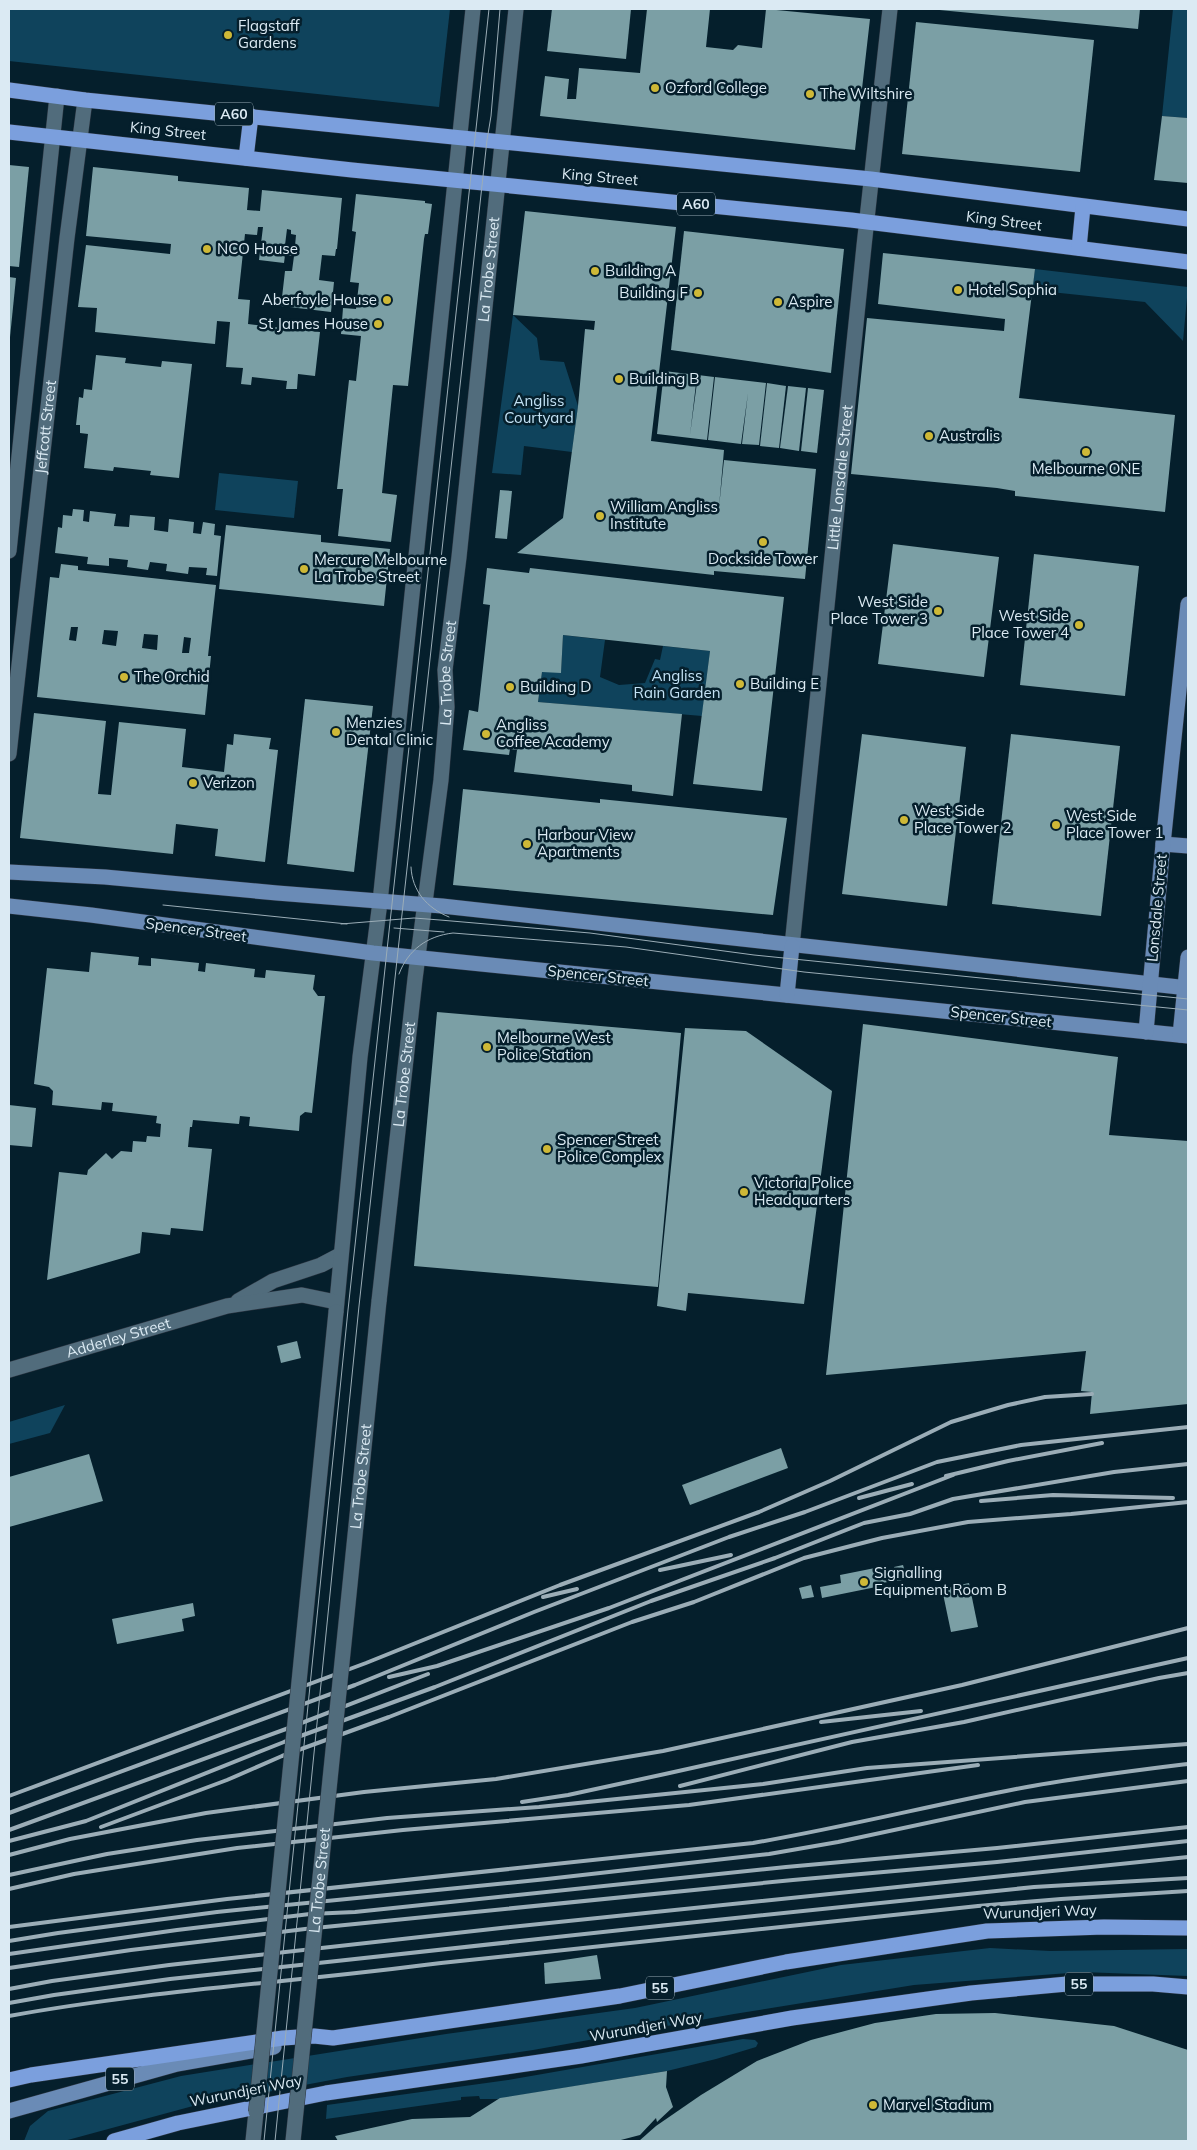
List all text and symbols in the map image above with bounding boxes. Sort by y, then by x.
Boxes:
place label: Flagstaff Gardens [238,16,300,52]
marker: Flagstaff Gardens [222,29,234,41]
place label: Ozford College [665,78,767,97]
marker: Ozford College [649,82,661,94]
place label: The Wiltshire [820,84,912,103]
marker: The Wiltshire [804,88,816,100]
road number: A60 [215,102,253,126]
street label: King Street [129,117,207,144]
street label: King Street [561,164,639,189]
road number: A60 [677,192,715,215]
street label: King Street [965,206,1043,235]
street label: La Trobe Street [474,216,503,323]
place label: NCO House [217,239,298,258]
marker: NCO House [201,243,213,255]
place label: Building A [605,261,676,280]
marker: Building A [589,265,601,277]
place label: Hotel Sophia [968,280,1057,299]
place label: Building F [619,283,688,302]
marker: Hotel Sophia [952,284,964,296]
marker: Building F [692,287,704,299]
place label: Aberfoyle House [262,290,377,309]
place label: Aspire [788,292,832,311]
marker: Aberfoyle House [381,294,393,306]
marker: Aspire [772,296,784,308]
place label: St James House [259,314,368,333]
marker: St James House [372,318,384,330]
place label: Building B [629,369,700,388]
marker: Building B [613,373,625,385]
street label: Jeffcott Street [31,379,60,475]
park label: Angliss Courtyard [504,391,574,427]
street label: Little Lonsdale Street [823,404,857,551]
place label: Australis [939,426,1000,445]
marker: Australis [923,430,935,442]
marker: Melbourne ONE [1080,446,1092,458]
place label: Melbourne ONE [1032,459,1141,478]
place label: William Angliss Institute [610,497,718,533]
marker: William Angliss Institute [594,510,606,522]
marker: Dockside Tower [757,536,769,548]
place label: Dockside Tower [708,549,818,568]
place label: Mercure Melbourne La Trobe Street [314,550,447,586]
marker: Mercure Melbourne La Trobe Street [298,563,310,575]
place label: West Side Place Tower 3 [831,592,928,628]
marker: West Side Place Tower 3 [932,605,944,617]
place label: West Side Place Tower 4 [972,606,1069,642]
street label: La Trobe Street [435,619,460,726]
marker: West Side Place Tower 4 [1073,619,1085,631]
park label: Angliss Rain Garden [634,666,720,702]
place label: The Orchid [134,667,210,686]
marker: The Orchid [118,671,130,683]
place label: Building E [750,674,819,693]
place label: Building D [520,677,592,696]
marker: Building E [734,678,746,690]
marker: Building D [504,681,516,693]
place label: Menzies Dental Clinic [346,713,433,749]
place label: Angliss Coffee Academy [496,715,610,751]
marker: Menzies Dental Clinic [330,726,342,738]
marker: Angliss Coffee Academy [480,728,492,740]
place label: Verizon [203,773,255,792]
marker: Verizon [187,777,199,789]
place label: West Side Place Tower 2 [914,801,1012,837]
place label: West Side Place Tower 1 [1066,806,1164,842]
marker: West Side Place Tower 2 [898,814,910,826]
marker: West Side Place Tower 1 [1050,819,1062,831]
place label: Harbour View Apartments [537,825,634,861]
marker: Harbour View Apartments [521,838,533,850]
street label: Lonsdale Street [1142,853,1171,963]
street label: Spencer Street [144,913,248,946]
street label: Spencer Street [547,961,650,990]
street label: Spencer Street [950,1002,1053,1031]
street label: La Trobe Street [389,1021,419,1128]
place label: Melbourne West Police Station [497,1028,611,1064]
marker: Melbourne West Police Station [481,1041,493,1053]
place label: Spencer Street Police Complex [557,1130,662,1166]
marker: Spencer Street Police Complex [541,1143,553,1155]
place label: Victoria Police Headquarters [754,1173,852,1209]
marker: Victoria Police Headquarters [738,1186,750,1198]
street label: Adderley Street [64,1313,173,1362]
street label: La Trobe Street [346,1423,375,1530]
place label: Signalling Equipment Room B [874,1563,1007,1599]
marker: Signalling Equipment Room B [858,1576,870,1588]
street label: La Trobe Street [304,1827,334,1934]
street label: Wurundjeri Way [983,1900,1097,1923]
road number: 55 [1065,1972,1093,1996]
road number: 55 [646,1976,674,2000]
street label: Wurundjeri Way [588,2007,704,2046]
road number: 55 [106,2068,134,2090]
street label: Wurundjeri Way [188,2070,304,2111]
place label: Marvel Stadium [883,2095,992,2114]
marker: Marvel Stadium [867,2099,879,2111]

